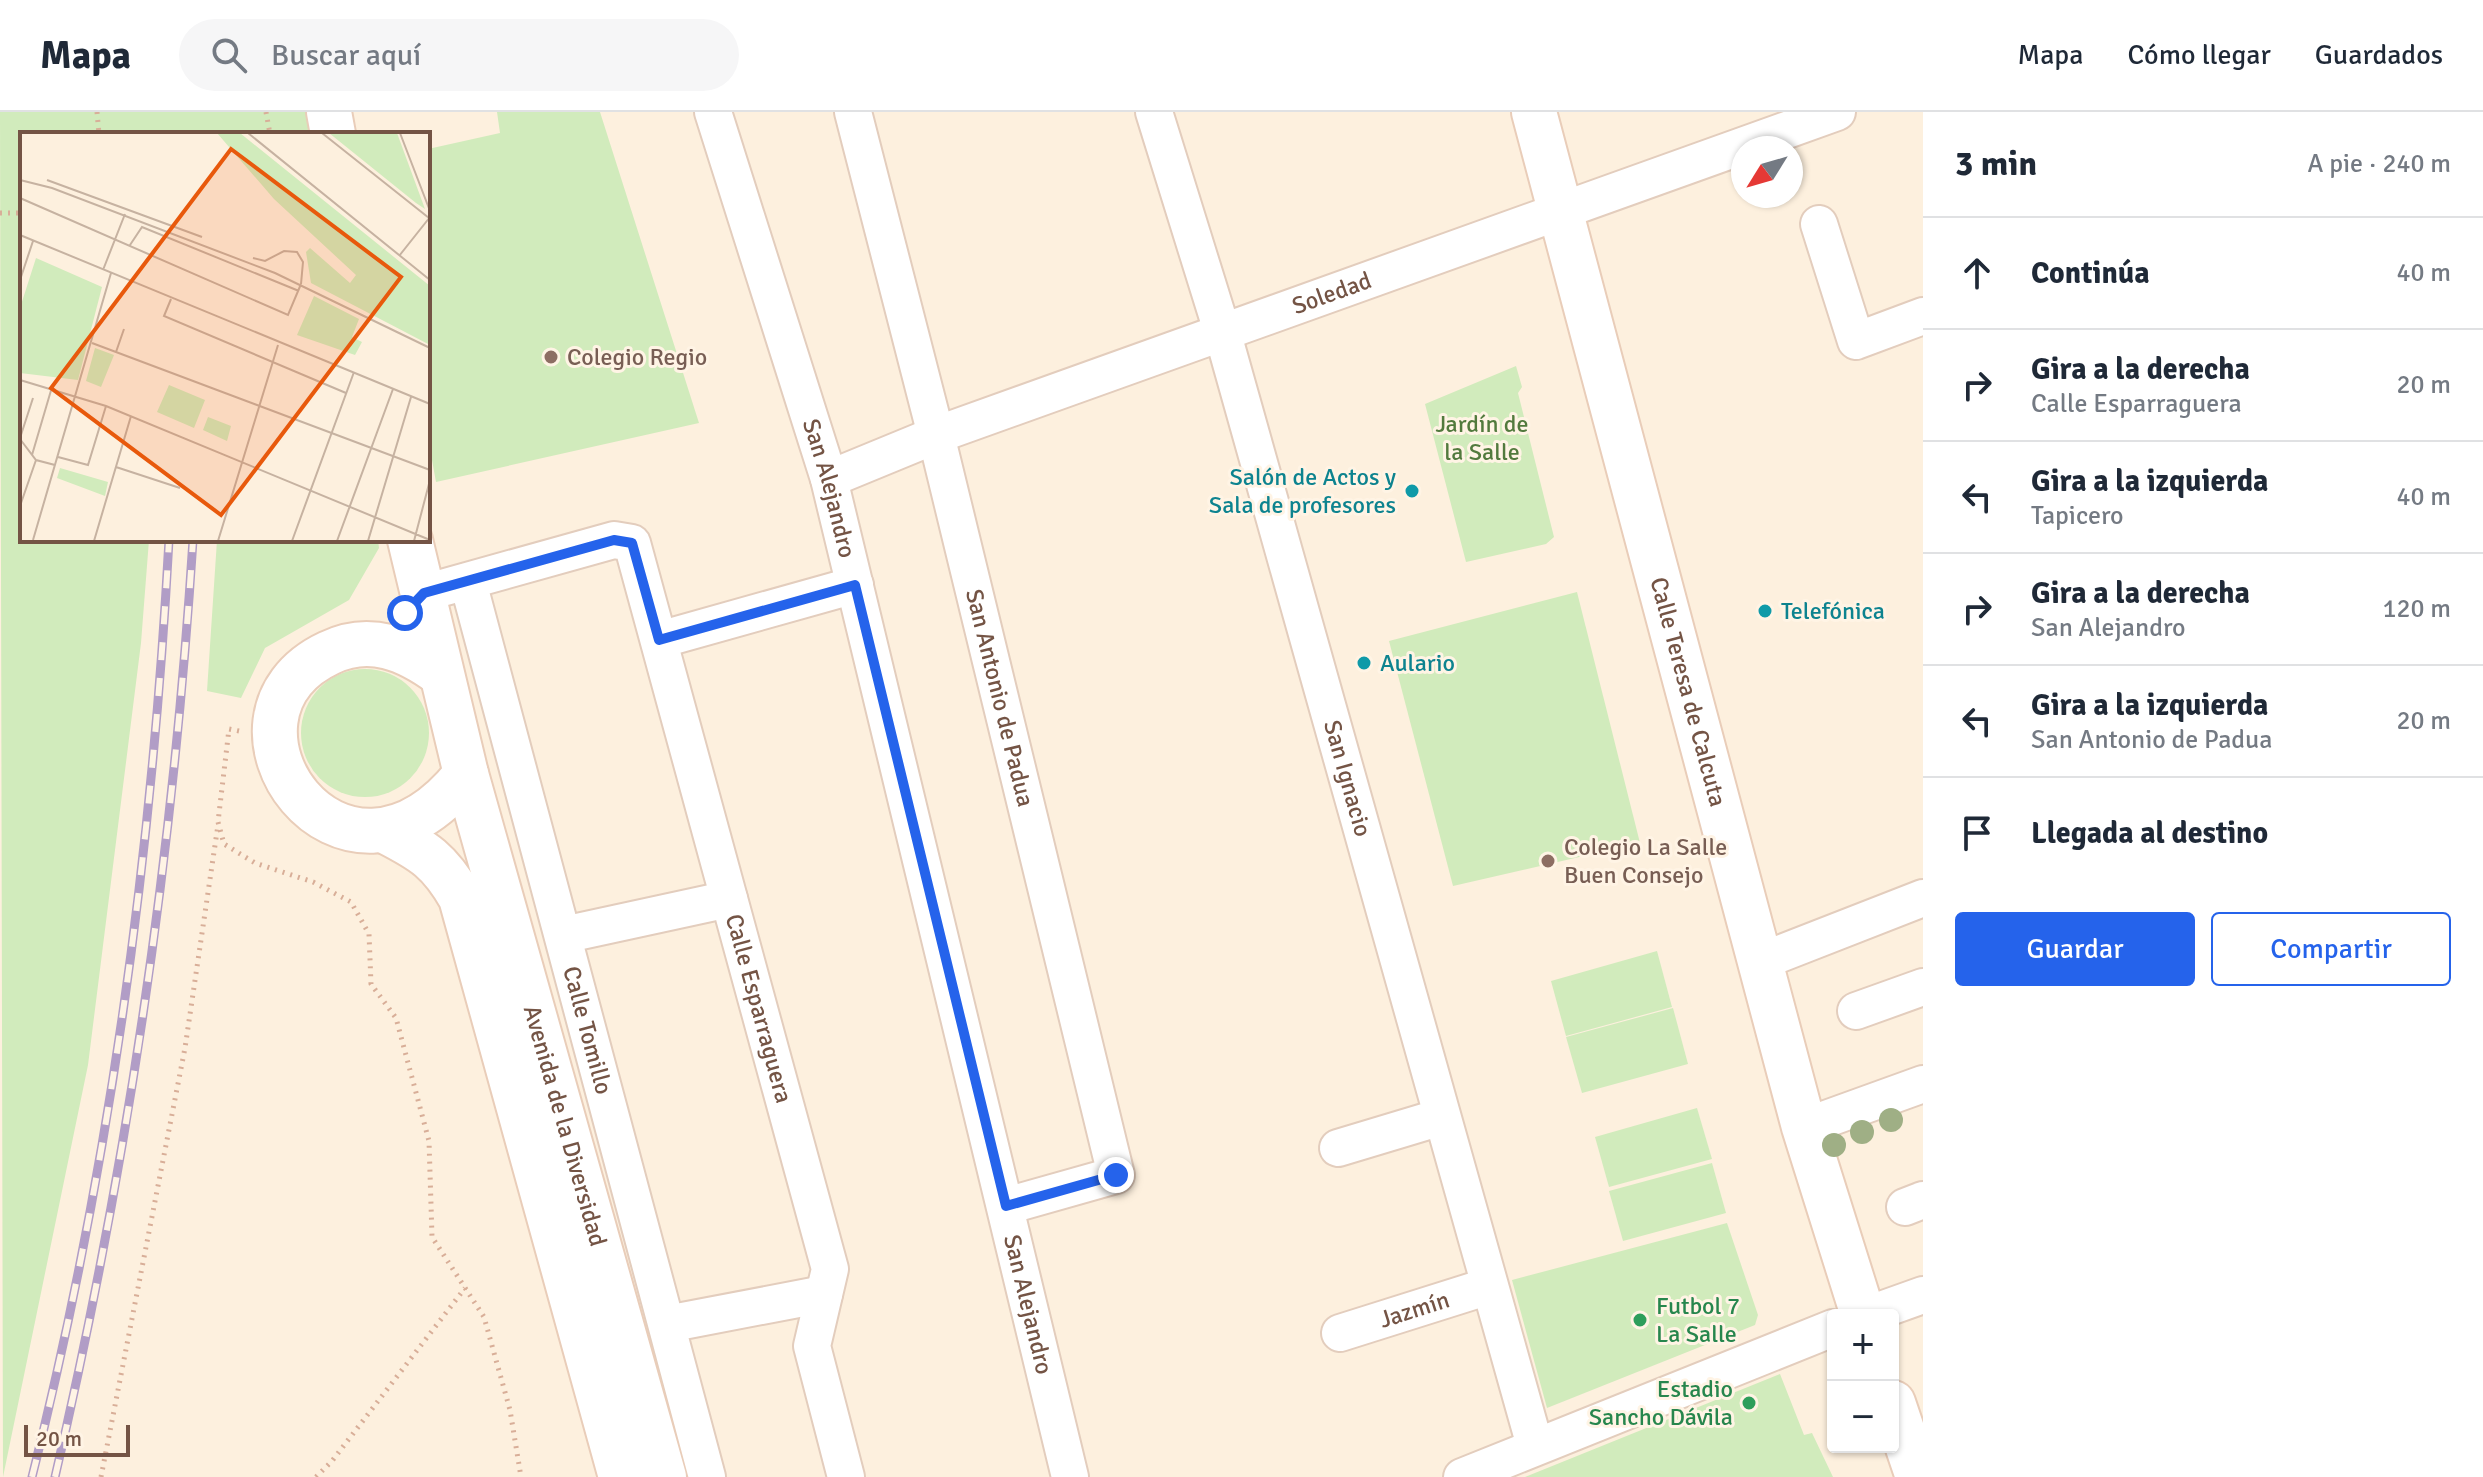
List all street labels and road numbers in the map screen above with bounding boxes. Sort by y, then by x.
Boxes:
street label: Soledad [1288,265,1375,321]
street label: San Alejandro [796,415,862,561]
street label: Calle Teresa de Calcuta [1643,574,1733,810]
street label: San Antonio de Padua [959,586,1041,810]
street label: San Ignacio [1317,717,1378,840]
street label: Calle Esparraguera [719,911,799,1106]
street label: Calle Tomillo [556,963,619,1098]
street label: Avenida de la Diversidad [517,1002,613,1250]
street label: San Alejandro [997,1231,1060,1377]
street label: Jazmín [1376,1284,1453,1335]

